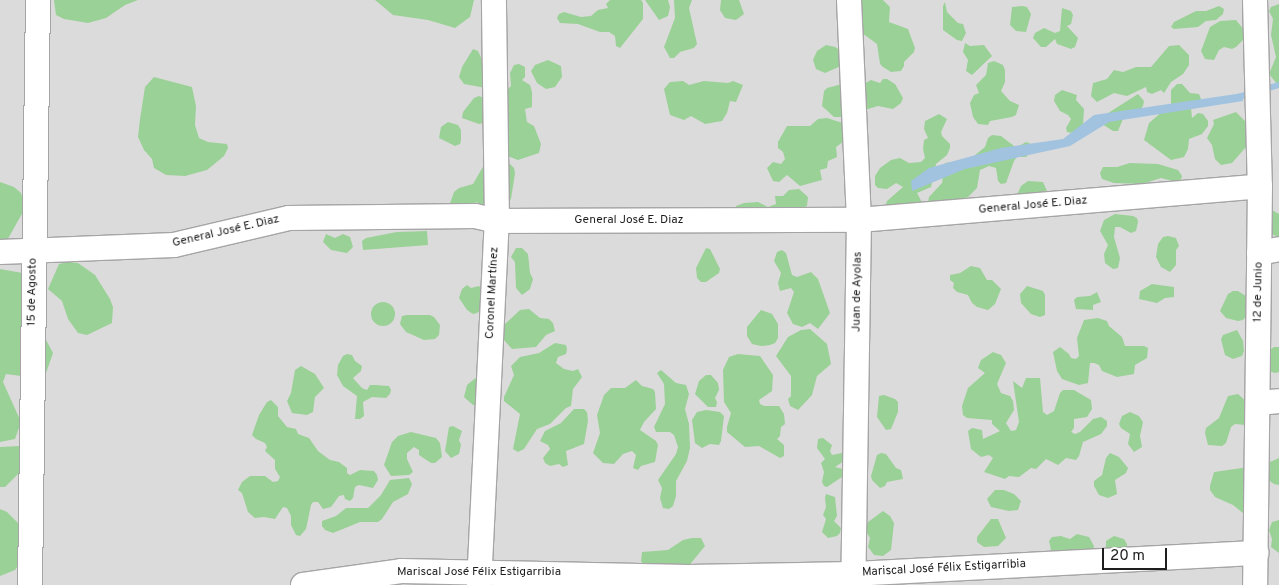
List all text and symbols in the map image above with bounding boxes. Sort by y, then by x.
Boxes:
street label: General José E. Diaz [978,194,1088,218]
street label: General José E. Diaz [171,213,281,251]
street label: General José E. Diaz [574,214,684,228]
street label: Coronel Martínez [483,247,503,339]
street label: Juan de Ayolas [850,251,866,333]
street label: 15 de Agosto [25,258,41,326]
street label: 12 de Junio [1251,262,1267,322]
scale bar [1104,538,1169,570]
text: 20 m [1110,547,1145,566]
street label: Mariscal José Félix Estigarribia [862,558,1026,580]
street label: Mariscal José Félix Estigarribia [397,566,561,580]

